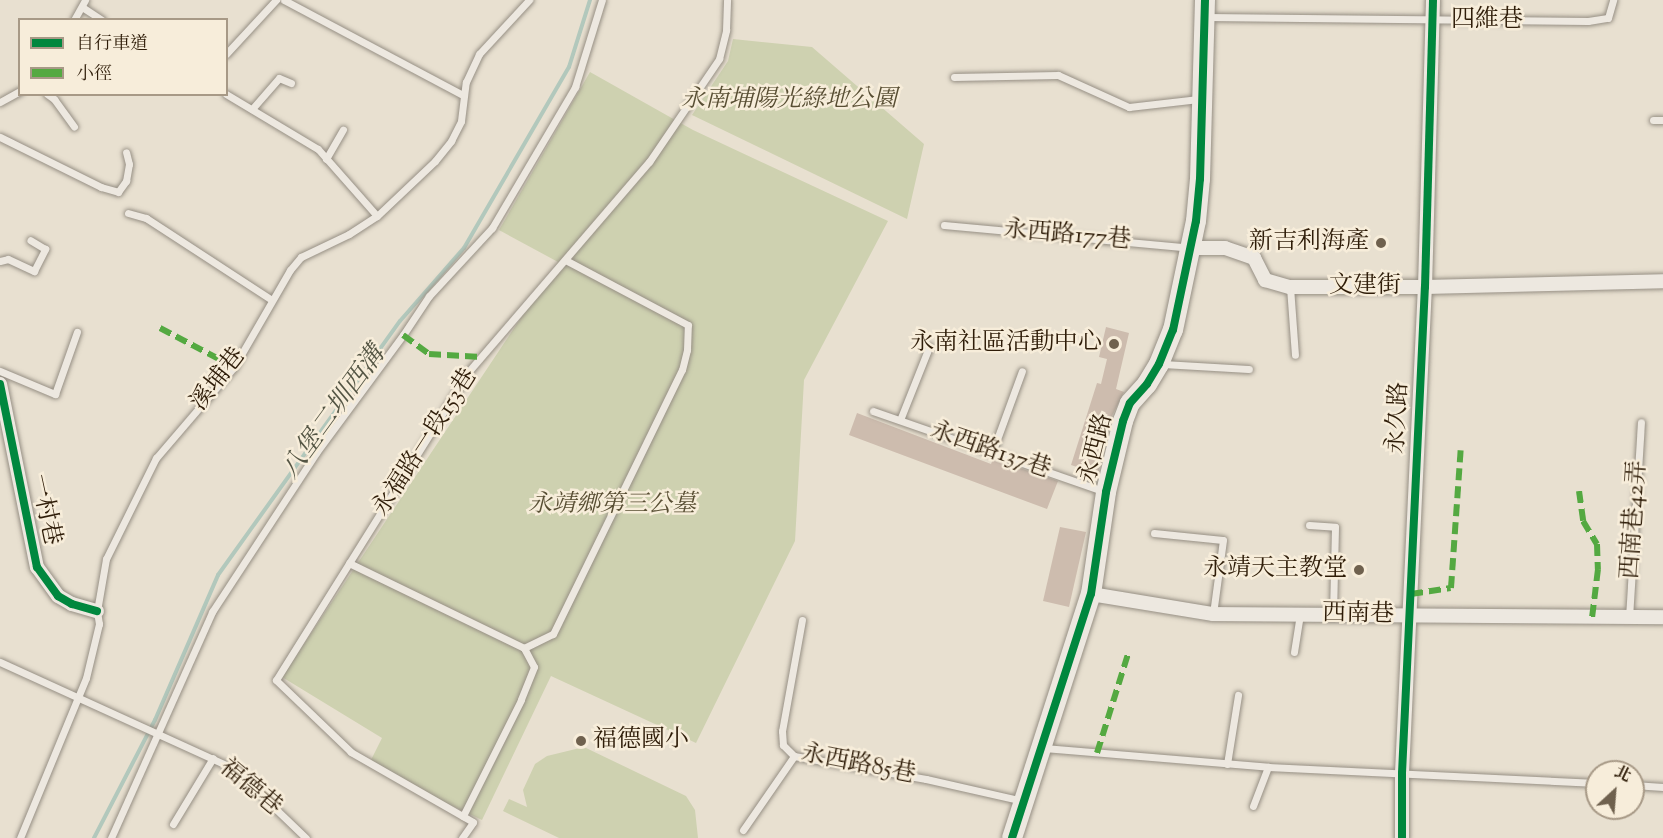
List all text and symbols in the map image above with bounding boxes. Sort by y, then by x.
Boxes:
street label: 四維巷 [1451,7,1523,35]
legend [18,18,228,96]
text: 自行車道 [76,32,148,58]
text: 小徑 [76,62,112,88]
park label: 永南埔陽光綠地公園 [681,87,897,115]
street label: 永西路177巷 [1002,216,1132,256]
place label: 新吉利海產 [1249,229,1369,257]
marker: 新吉利海產 [1374,236,1388,250]
street label: 文建街 [1329,273,1401,301]
place label: 永南社區活動中心 [910,330,1102,358]
marker: 永南社區活動中心 [1107,337,1121,351]
water label: 八堡二圳西溝 [276,341,392,485]
street label: 溪埔巷 [185,343,253,417]
street label: 永福路一段153巷 [368,364,484,522]
street label: 永久路 [1383,381,1415,455]
street label: 永西路 [1074,411,1120,487]
street label: 永西路137巷 [926,417,1054,485]
street label: 西南巷42弄 [1616,459,1654,581]
street label: 一村巷 [22,472,66,548]
park label: 永靖鄉第三公墓 [528,492,696,520]
place label: 永靖天主教堂 [1203,556,1347,584]
marker: 永靖天主教堂 [1352,563,1366,577]
street label: 西南巷 [1322,600,1394,630]
place label: 福德國小 [593,727,689,755]
marker: 福德國小 [574,734,588,748]
street label: 永西路85巷 [798,740,918,790]
street label: 福德巷 [213,754,287,822]
north arrow [1585,760,1645,820]
text: 北 [1610,761,1634,789]

